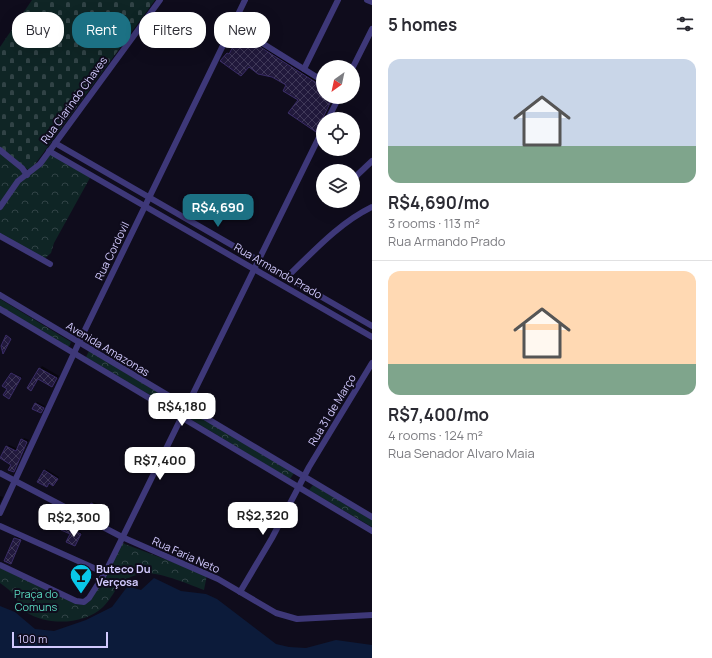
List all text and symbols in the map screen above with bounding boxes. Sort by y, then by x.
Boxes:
chip: Buy [12,12,64,48]
chip: Rent [72,12,131,48]
chip: Filters [139,12,206,48]
chip: New [214,12,270,48]
text: 5 homes [388,13,457,36]
icon: filters [674,13,696,35]
street label: Rua Clarindo Chaves [37,53,110,146]
north arrow [316,60,360,104]
map controls [316,60,360,208]
icon: home [506,85,578,157]
button: locate [316,112,360,156]
button: layers [316,164,360,208]
text: R$4,690/mo [388,191,489,214]
pin: R$4,690 [181,194,255,228]
text: R$4,690 [192,198,244,216]
text: 3 rooms · 113 m² [388,214,480,232]
street label: Rua Cordovil [91,219,132,283]
text: Rua Armando Prado [388,232,505,250]
street label: Rua Armando Prado [231,239,325,302]
icon: home [506,297,578,369]
street label: Avenida Amazonas [64,318,153,380]
street label: Rua 31 de Março [304,371,359,448]
pin: R$4,180 [145,393,219,427]
text: R$4,180 [158,397,207,415]
text: R$7,400/mo [388,403,489,426]
text: 4 rooms · 124 m² [388,426,483,444]
text: Rua Senador Alvaro Maia [388,444,535,462]
pin: R$7,400 [123,447,197,481]
text: R$7,400 [134,451,186,469]
pin: R$2,320 [226,502,300,536]
pin: R$2,300 [37,504,111,538]
text: R$2,320 [237,506,289,524]
text: R$2,300 [47,508,101,526]
street label: Rua Faria Neto [150,533,223,576]
place label: Buteco Du Verçosa [96,561,151,589]
bar icon: Buteco Du Verçosa [68,562,94,595]
park label: Praça do Comuns [14,586,58,614]
scale bar [12,630,108,649]
text: 100 m [18,631,47,646]

